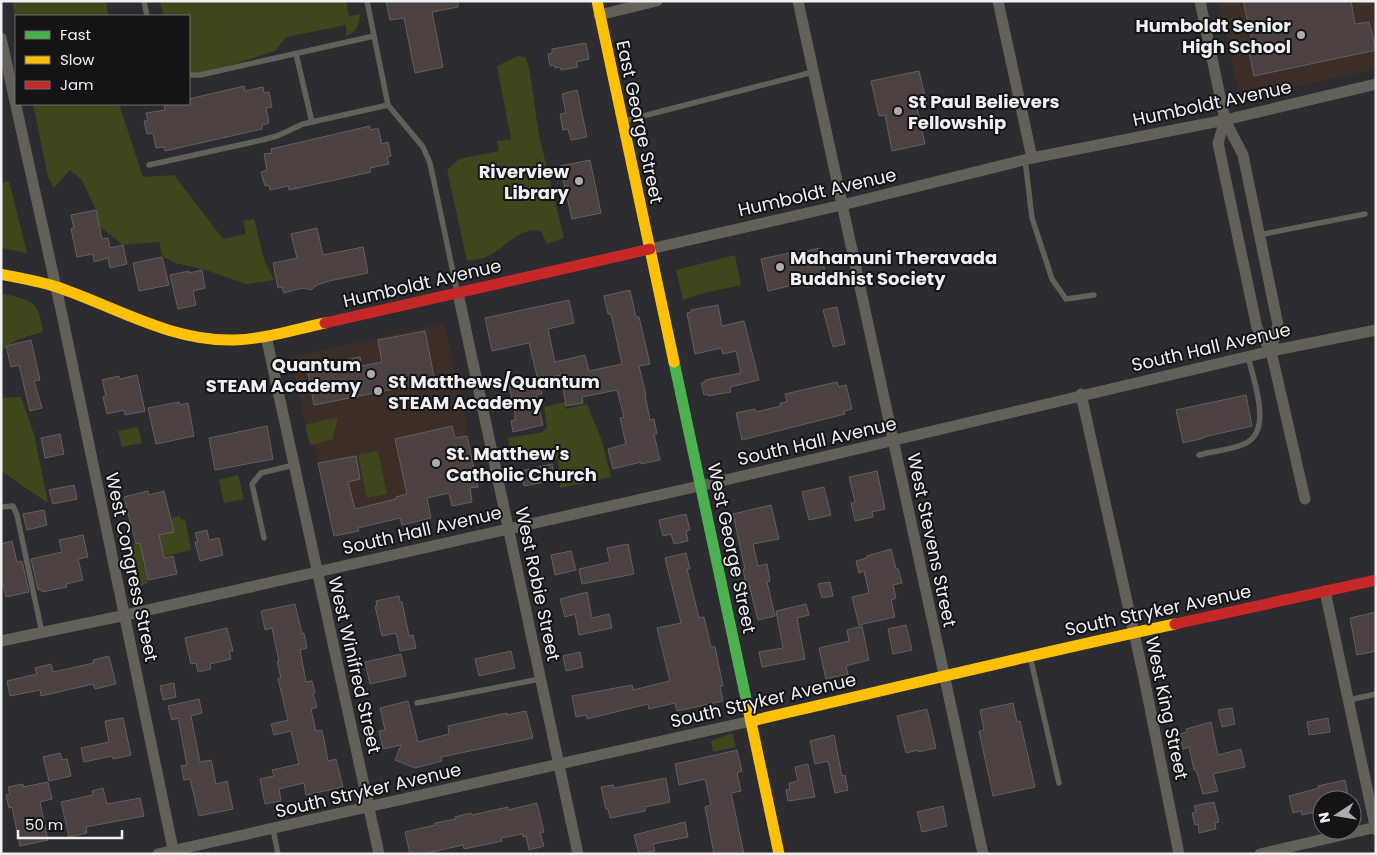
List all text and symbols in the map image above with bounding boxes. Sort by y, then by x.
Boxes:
place label: Humboldt Senior High School [1136,13,1291,59]
legend [15,15,190,105]
text: Fast [60,24,91,45]
marker: Humboldt Senior High School [1295,29,1307,41]
street label: East George Street [610,38,670,206]
text: Slow [60,49,95,70]
text: Jam [60,74,94,95]
street label: Humboldt Avenue [1130,74,1294,132]
place label: St Paul Believers Fellowship [908,89,1060,135]
marker: St Paul Believers Fellowship [892,105,904,117]
place label: Riverview Library [479,159,570,205]
street label: Humboldt Avenue [735,162,899,222]
marker: Riverview Library [573,175,585,187]
place label: Mahamuni Theravada Buddhist Society [790,245,997,291]
street label: Humboldt Avenue [340,253,504,313]
marker: Mahamuni Theravada Buddhist Society [774,261,786,273]
street label: South Hall Avenue [1129,317,1293,377]
place label: Quantum STEAM Academy [206,352,362,398]
marker: Quantum STEAM Academy [365,368,377,380]
place label: St Matthews/Quantum STEAM Academy [388,369,600,415]
marker: St Matthews/Quantum STEAM Academy [372,385,384,397]
street label: South Hall Avenue [735,411,899,471]
place label: St. Matthew's Catholic Church [446,441,597,487]
street label: West Stevens Street [901,451,963,629]
marker: St. Matthew's Catholic Church [430,457,442,469]
street label: West George Street [702,460,762,636]
street label: West Congress Street [100,470,164,664]
street label: South Hall Avenue [340,500,504,560]
street label: West Robie Street [509,505,567,663]
street label: West Winifred Street [322,574,388,756]
street label: South Stryker Avenue [1062,578,1254,642]
street label: West King Street [1140,634,1194,782]
street label: South Stryker Avenue [668,666,858,734]
street label: South Stryker Avenue [273,756,463,824]
north arrow [1312,790,1362,840]
scale bar [18,808,121,840]
text: N [1313,810,1335,825]
text: 50 m [25,814,63,835]

